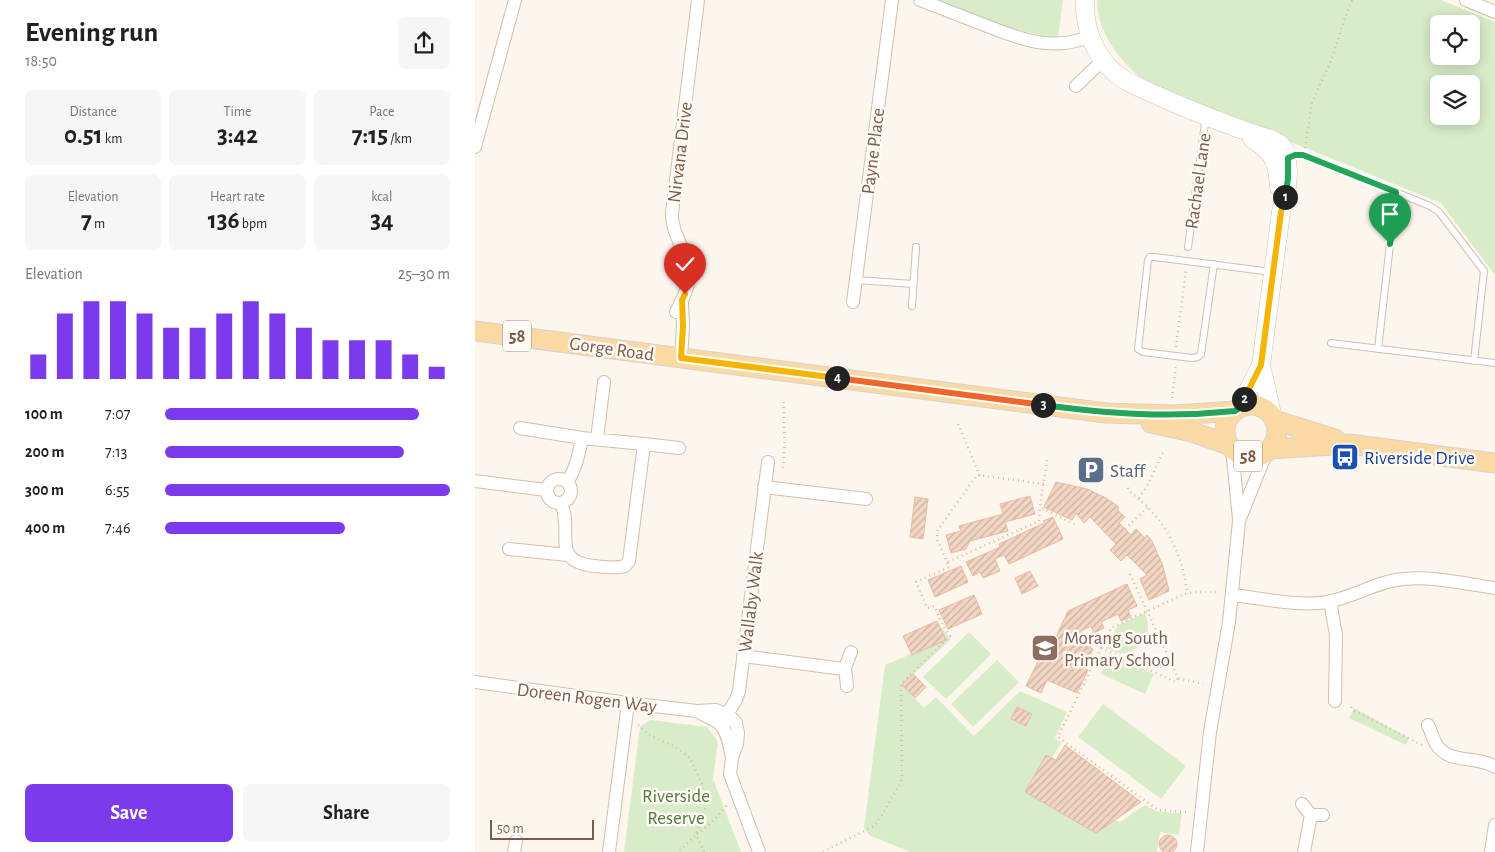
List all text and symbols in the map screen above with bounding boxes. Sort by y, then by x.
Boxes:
map controls [1430,15,1480,125]
button: locate [1430,15,1480,65]
button: share [398,17,450,69]
text: Evening run [25,19,158,47]
text: 18:50 [25,53,57,69]
button: layers [1430,75,1480,125]
street label: Nirvana Drive [665,101,696,204]
text: Distance [69,105,117,119]
text: Time [224,105,251,119]
text: Pace [369,105,394,119]
street label: Payne Place [859,107,888,196]
text: 0.51 [64,123,102,148]
text: 3:42 [217,123,258,148]
text: 7:15 [352,123,388,148]
text: km [102,132,122,146]
text: /km [388,132,412,146]
street label: Rachael Lane [1182,132,1215,230]
pin: 1 [1273,184,1297,210]
text: Elevation [68,190,118,204]
text: Heart rate [210,190,265,204]
text: kcal [371,190,392,204]
text: 1 [1283,190,1288,204]
pin [1369,193,1411,244]
icon: arrive [1376,200,1404,228]
text: 7 [81,208,92,233]
text: 136 [208,208,240,233]
text: 34 [370,208,394,233]
text: m [92,217,105,231]
text: bpm [240,217,267,231]
pin [664,243,706,294]
icon: check [671,250,699,278]
text: Elevation [25,266,83,282]
text: 25–30 m [398,266,450,282]
road number: 58 [503,321,531,352]
street label: Gorge Road [568,334,655,365]
pin: 4 [825,366,849,390]
text: 4 [834,371,841,385]
pin: 2 [1231,386,1257,412]
pin: 3 [1031,392,1055,418]
text: 2 [1241,392,1248,406]
text: 3 [1040,398,1047,412]
text: 100 m [25,406,63,422]
text: 7:07 [105,406,130,422]
road number: 58 [1234,441,1262,472]
bus stop icon: Riverside Drive [1330,442,1360,472]
text: 200 m [25,444,65,460]
text: 7:13 [105,444,127,460]
place label: Riverside Drive [1364,449,1475,468]
parking icon: Staff [1076,455,1106,485]
place label: Staff [1110,462,1146,481]
text: 300 m [25,482,64,498]
text: 6:55 [105,482,130,498]
text: 400 m [25,520,65,536]
text: 7:46 [105,520,131,536]
street label: Wallaby Walk [736,550,767,654]
place label: Morang South Primary School [1064,629,1175,670]
school or university icon: Morang South Primary School [1030,633,1060,663]
street label: Doreen Rogen Way [516,680,658,716]
button: Save [25,784,233,842]
button: Share [243,784,450,842]
park label: Riverside Reserve [642,787,710,828]
scale bar [490,817,594,840]
text: 50 m [497,822,524,836]

